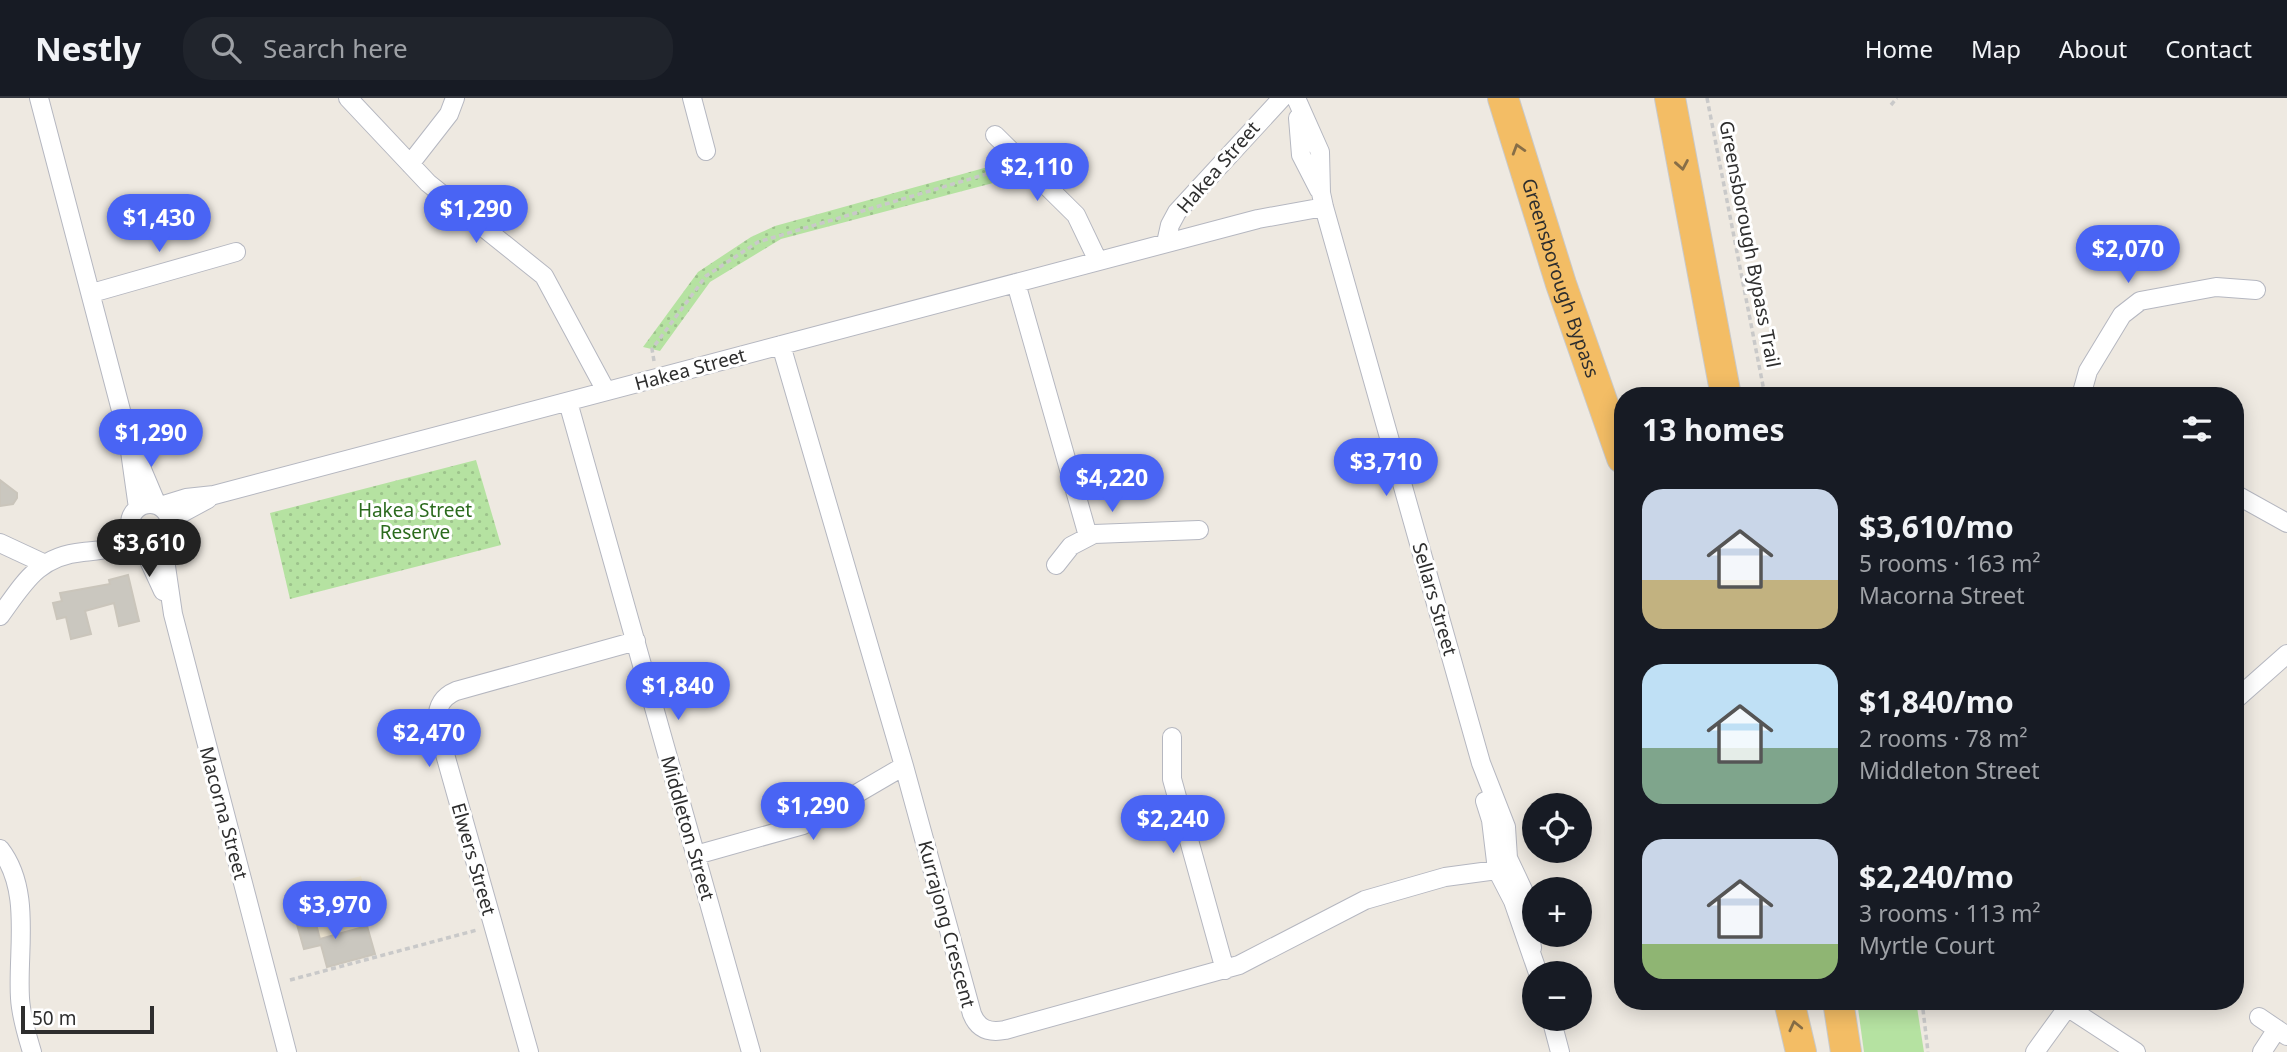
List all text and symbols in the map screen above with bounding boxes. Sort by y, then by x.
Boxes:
search box [183,17,673,80]
text: Nestly [35,26,141,71]
icon: search [207,29,245,67]
text: Search here [263,30,408,66]
text: Home [1865,32,1933,65]
text: Map [1971,32,2021,65]
text: About [2059,32,2127,65]
text: Contact [2165,32,2252,65]
street label: Hakea Street [1171,115,1265,219]
street label: Greensborough Bypass Trail [1713,118,1787,370]
one-way arrow [1512,143,1526,155]
pin: $2,110 [980,144,1094,203]
text: $2,110 [1001,150,1073,182]
one-way arrow [1674,159,1689,171]
street label: Greensborough Bypass [1516,175,1606,381]
pin: $1,290 [419,186,533,245]
text: $1,290 [440,192,512,224]
pin: $1,430 [102,194,216,254]
text: $1,430 [123,201,195,233]
pin: $2,070 [2071,226,2185,285]
text: $2,070 [2092,232,2164,264]
street label: Hakea Street [631,342,749,396]
text: 13 homes [1642,409,1785,450]
pin: $1,290 [94,410,208,469]
icon: filters [2178,410,2216,448]
text: $1,290 [115,416,187,448]
pin: $3,710 [1329,438,1443,498]
text: $3,710 [1350,445,1422,477]
pin: $4,220 [1055,454,1169,514]
text: $4,220 [1076,461,1148,493]
park label: Hakea Street Reserve [358,497,472,545]
text: $3,610/mo [1859,506,2014,547]
icon: home [1698,517,1782,601]
pin: $3,610 [92,519,206,579]
text: $3,610 [113,526,185,558]
street label: Sellars Street [1406,539,1464,659]
text: 5 rooms · 163 m² [1859,547,2041,579]
text: Macorna Street [1859,579,2025,611]
pin: $1,840 [621,662,735,722]
text: $1,840 [642,669,714,701]
text: $1,840/mo [1859,681,2014,722]
icon: home [1698,692,1782,776]
pin: $2,470 [372,710,486,769]
text: $2,470 [393,716,465,748]
text: 2 rooms · 78 m² [1859,722,2028,754]
street label: Macorna Street [194,744,254,883]
street label: Middleton Street [655,753,721,903]
text: Middleton Street [1859,754,2040,786]
pin: $1,290 [756,782,870,842]
text: $1,290 [777,789,849,821]
map controls [1522,793,1592,1031]
button: locate [1522,793,1592,863]
pin: $2,240 [1116,796,1230,855]
street label: Elwers Street [446,800,503,918]
text: $2,240 [1137,802,1209,834]
street label: Kurrajong Crescent [912,838,982,1011]
text: $2,240/mo [1859,856,2014,897]
icon: home [1698,867,1782,951]
button: + [1522,877,1592,947]
pin: $3,970 [278,882,392,941]
text: $3,970 [299,888,371,920]
text: 3 rooms · 113 m² [1859,897,2041,929]
text: Myrtle Court [1859,929,1995,961]
button: − [1522,961,1592,1031]
scale bar [21,1003,154,1035]
text: 50 m [32,1005,76,1031]
one-way arrow [1789,1021,1803,1033]

